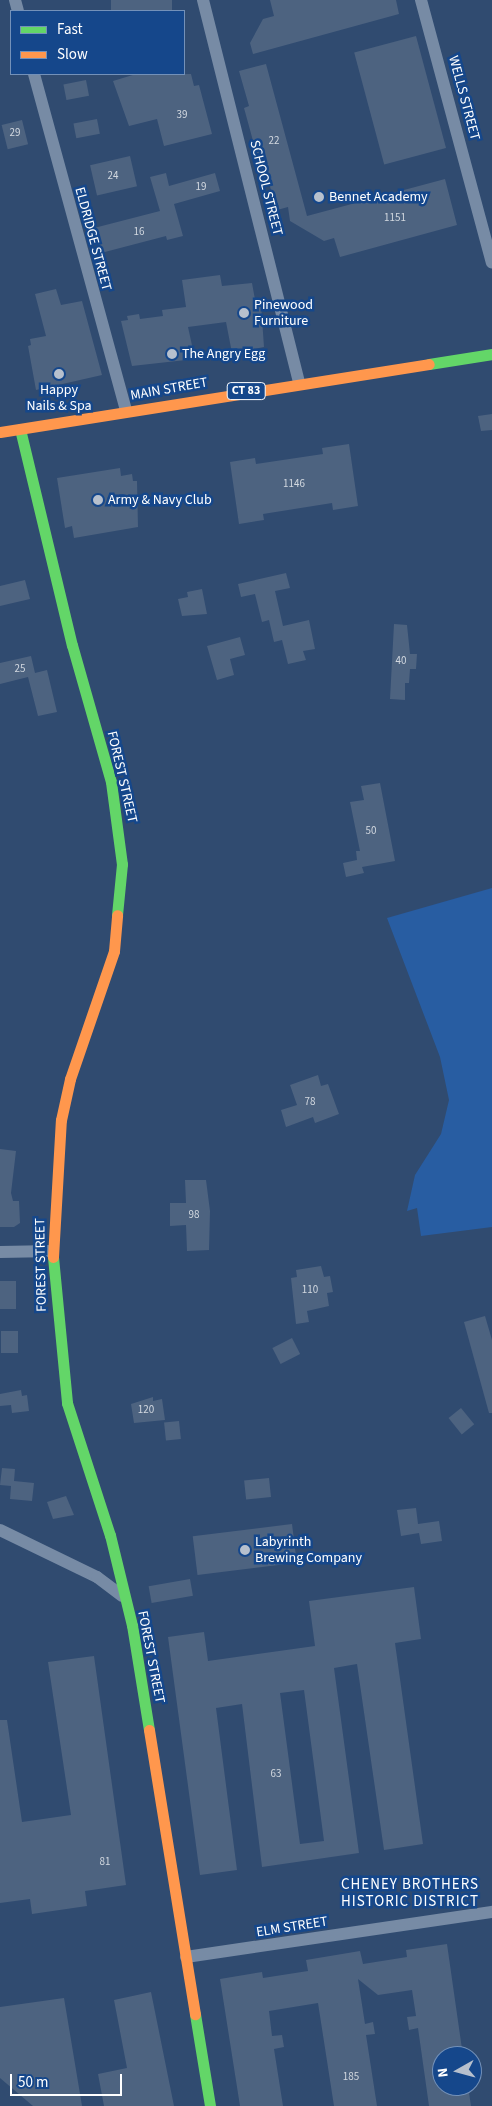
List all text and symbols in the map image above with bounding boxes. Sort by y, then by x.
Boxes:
legend [10,10,185,75]
text: Fast [57,19,83,40]
text: Slow [57,44,88,65]
street label: WELLS STREET [445,54,483,142]
house number: 39 [177,108,187,122]
house number: 29 [10,126,20,140]
house number: 22 [269,134,279,148]
street label: SCHOOL STREET [246,139,286,237]
house number: 24 [108,169,118,183]
house number: 19 [196,180,206,194]
street label: ELDRIDGE STREET [71,185,115,293]
place label: Bennet Academy [329,189,428,205]
marker: Bennet Academy [313,191,325,203]
house number: 1151 [384,211,406,225]
house number: 16 [134,225,144,239]
place label: Pinewood Furniture [254,297,313,330]
marker: Pinewood Furniture [238,307,250,319]
place label: The Angry Egg [182,346,265,362]
marker: The Angry Egg [166,348,178,360]
marker: Happy Nails & Spa [53,368,65,380]
street label: MAIN STREET [129,374,209,404]
place label: Happy Nails & Spa [26,382,92,414]
road number: CT 83 [226,382,266,401]
house number: 1146 [283,477,305,491]
place label: Army & Navy Club [108,492,212,508]
marker: Army & Navy Club [92,494,104,506]
house number: 40 [396,654,406,668]
house number: 25 [15,662,25,676]
street label: FOREST STREET [103,729,141,825]
house number: 50 [366,824,376,838]
house number: 78 [305,1095,315,1109]
house number: 98 [189,1208,199,1222]
street label: FOREST STREET [32,1218,50,1312]
house number: 110 [302,1283,318,1297]
house number: 120 [138,1403,154,1417]
place label: Labyrinth Brewing Company [255,1534,362,1566]
marker: Labyrinth Brewing Company [239,1544,251,1556]
street label: FOREST STREET [134,1609,168,1705]
house number: 63 [271,1767,281,1781]
house number: 81 [100,1855,110,1869]
district label: CHENEY BROTHERS HISTORIC DISTRICT [339,1875,481,1910]
street label: ELM STREET [255,1913,329,1941]
north arrow [432,2046,482,2096]
scale bar [12,2064,125,2096]
text: N [433,2067,454,2079]
house number: 185 [343,2070,359,2084]
text: 50 m [18,2072,48,2093]

